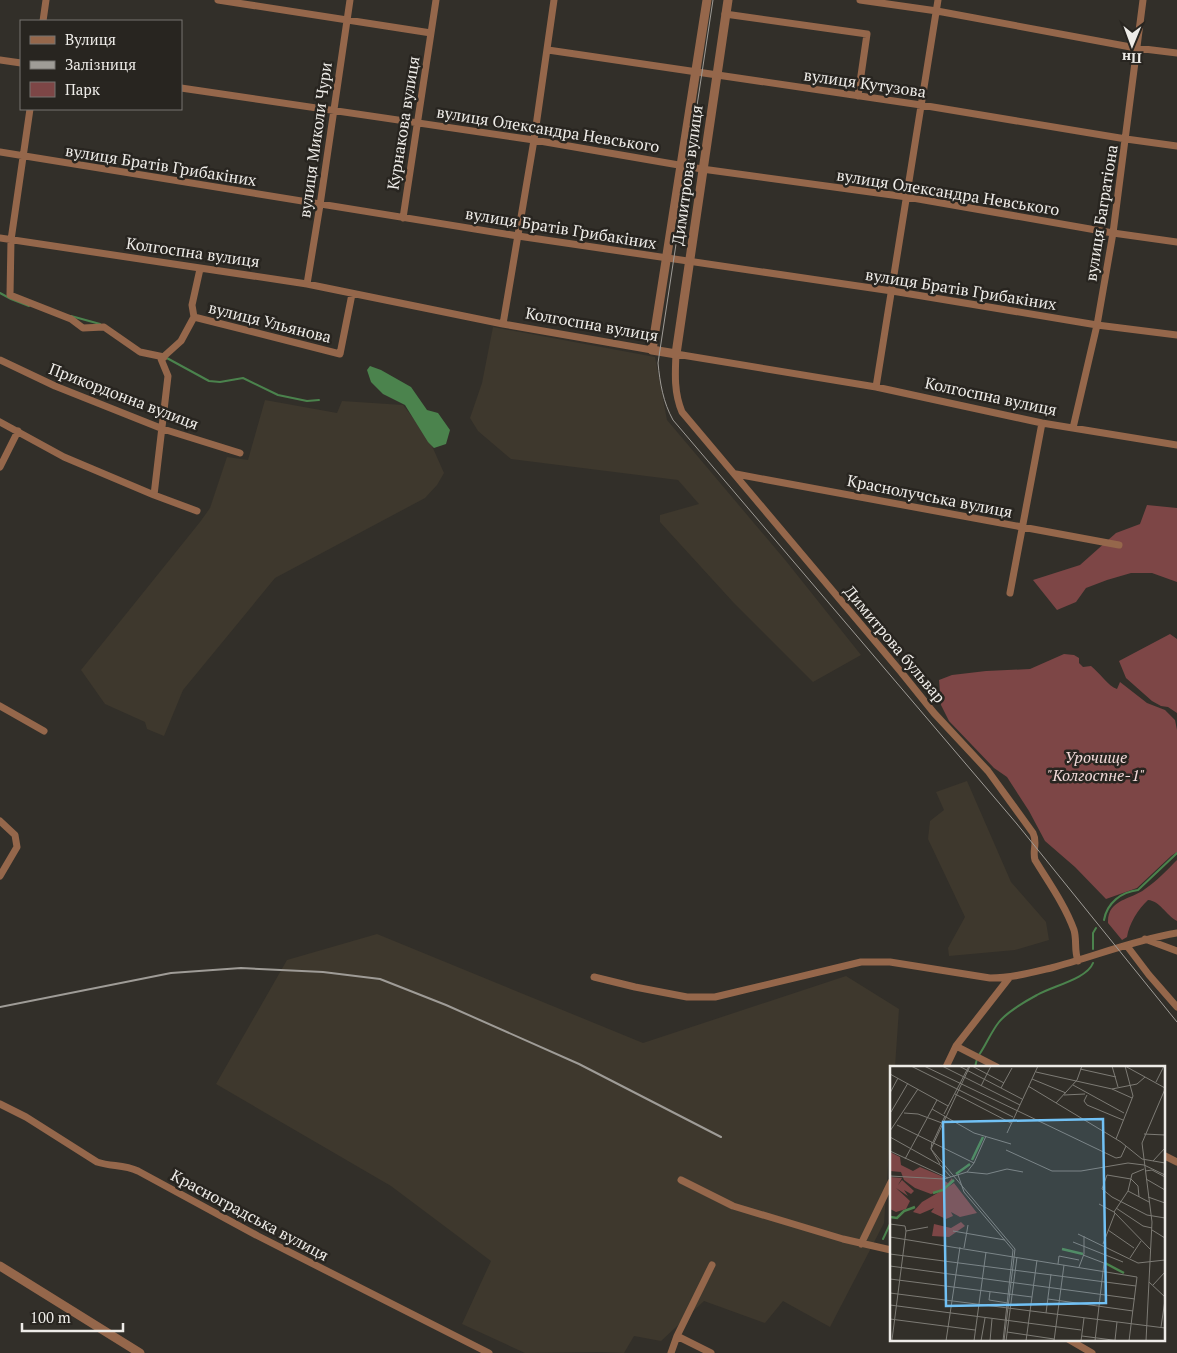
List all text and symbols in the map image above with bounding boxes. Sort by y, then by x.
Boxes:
legend [20,20,182,110]
north arrow [1107,20,1157,70]
text: Вулиця [65,29,116,49]
text: Пн [1122,49,1142,68]
text: Залізниця [65,54,136,74]
street label: Курнакова вулиця [382,55,424,191]
street label: вулиця Миколи Чури [293,61,337,219]
street label: вулиця Кутузова [802,64,928,102]
text: Парк [65,79,101,99]
street label: вулиця Олександра Невського [435,100,661,158]
street label: Димитрова вулиця [666,103,708,247]
street label: вулиця Братів Грибакіних [64,139,259,191]
street label: вулиця Багратіона [1079,143,1123,283]
street label: вулиця Олександра Невського [835,163,1061,221]
street label: вулиця Братів Грибакіних [464,202,659,254]
street label: Колгоспна вулиця [125,232,261,272]
street label: вулиця Братів Грибакіних [864,263,1059,315]
street label: вулиця Ульянова [206,296,334,348]
street label: Колгоспна вулиця [524,301,660,347]
street label: Прикордонна вулиця [46,357,202,435]
street label: Колгоспна вулиця [923,371,1059,421]
street label: Краснолучська вулиця [845,469,1015,523]
street label: Димитрова бульвар [839,581,951,707]
park label: Урочище "Колгоспне-1" [1047,746,1145,786]
inset map [890,1066,1164,1340]
street label: Красноградська вулиця [167,1164,333,1266]
scale bar [22,1300,124,1332]
text: 100 m [30,1307,71,1327]

